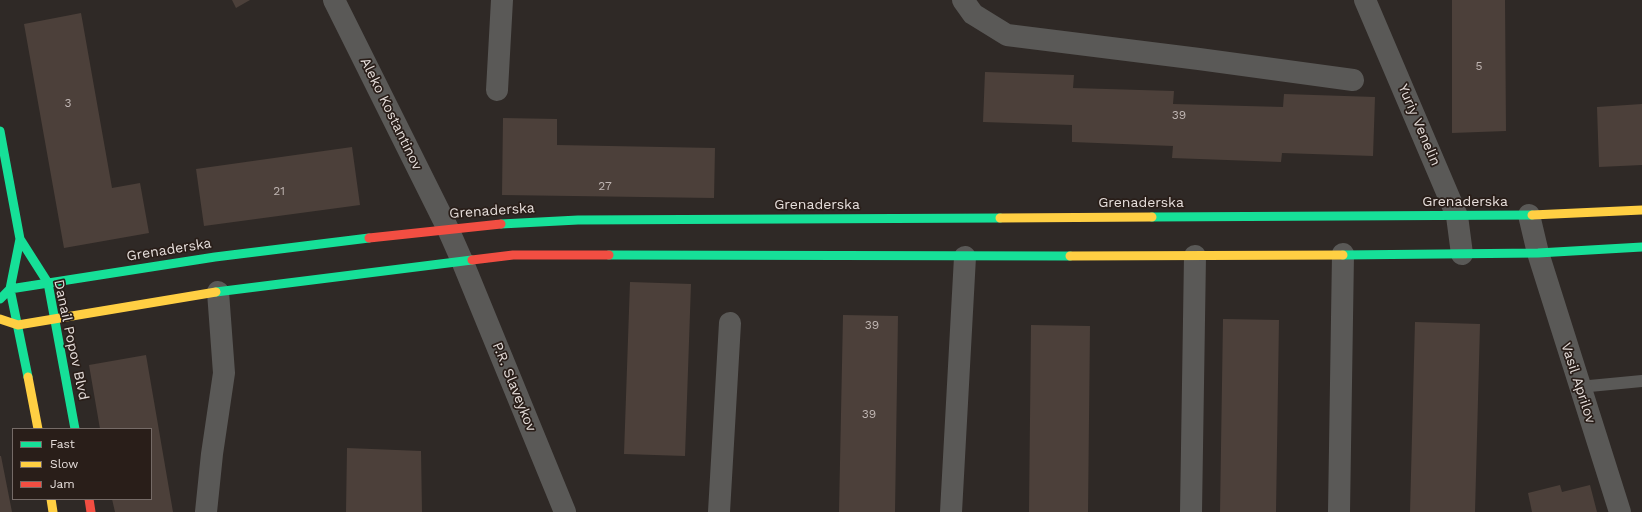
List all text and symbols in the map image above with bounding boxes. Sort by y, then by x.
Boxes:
street label: Aleko Kostantinov [356,55,426,173]
house number: 5 [1476,59,1482,73]
street label: Yuriy Venelin [1394,82,1444,168]
house number: 3 [65,96,71,110]
house number: 39 [1172,108,1186,122]
house number: 27 [598,179,612,193]
house number: 21 [273,184,285,198]
street label: Grenaderska [1422,194,1508,210]
street label: Grenaderska [1098,195,1184,211]
street label: Grenaderska [774,197,860,213]
street label: Grenaderska [449,200,535,222]
street label: Grenaderska [125,235,213,265]
street label: Danail Popov Blvd [50,278,92,402]
house number: 39 [865,318,879,332]
street label: P.R. Slaveykov [488,340,540,434]
street label: Vasil Aprilov [1557,341,1599,425]
house number: 39 [862,407,876,421]
legend [12,428,152,500]
text: Fast [50,437,75,451]
text: Slow [50,457,78,471]
text: Jam [50,477,75,491]

